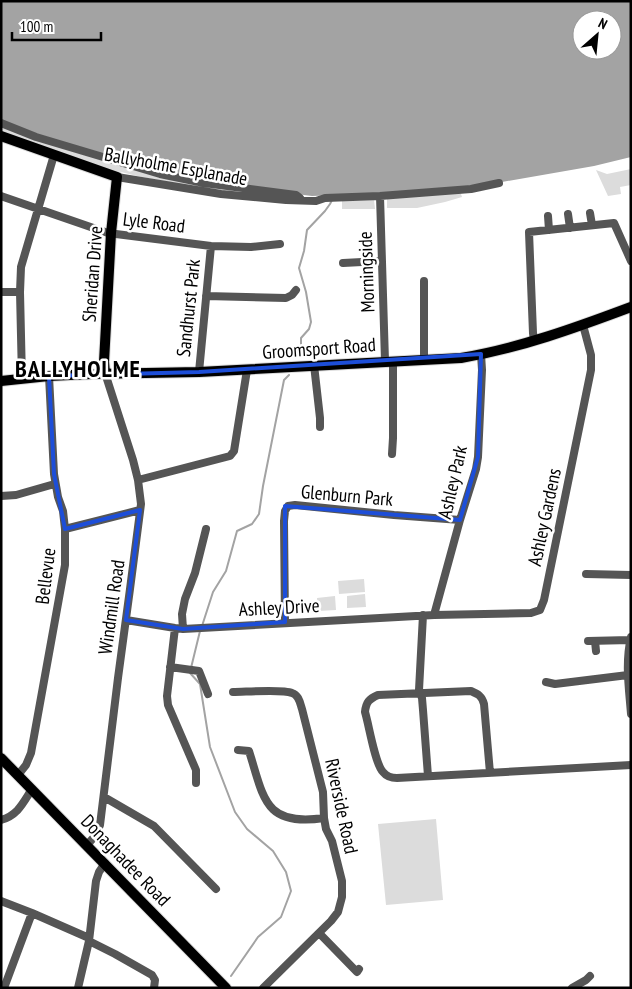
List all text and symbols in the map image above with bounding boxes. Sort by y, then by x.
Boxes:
scale bar [12,10,101,42]
north arrow [572,10,622,60]
text: N [595,14,610,33]
text: 100 m [20,17,53,36]
street label: Ballyholme Esplanade [103,142,249,190]
street label: Lyle Road [122,206,186,238]
street label: Sheridan Drive [77,225,107,323]
street label: Morningside [353,231,379,313]
street label: Sandhurst Park [171,257,205,358]
street label: Groomsport Road [262,332,376,364]
district label: BALLYHOLME [15,353,141,384]
street label: Ashley Park [432,442,472,521]
street label: Ashley Gardens [522,466,566,568]
street label: Glenburn Park [300,479,395,511]
street label: Bellevue [30,546,60,606]
street label: Windmill Road [92,558,130,656]
street label: Ashley Drive [238,593,320,621]
street label: Riverside Road [320,756,364,856]
street label: Donaghadee Road [76,809,176,911]

